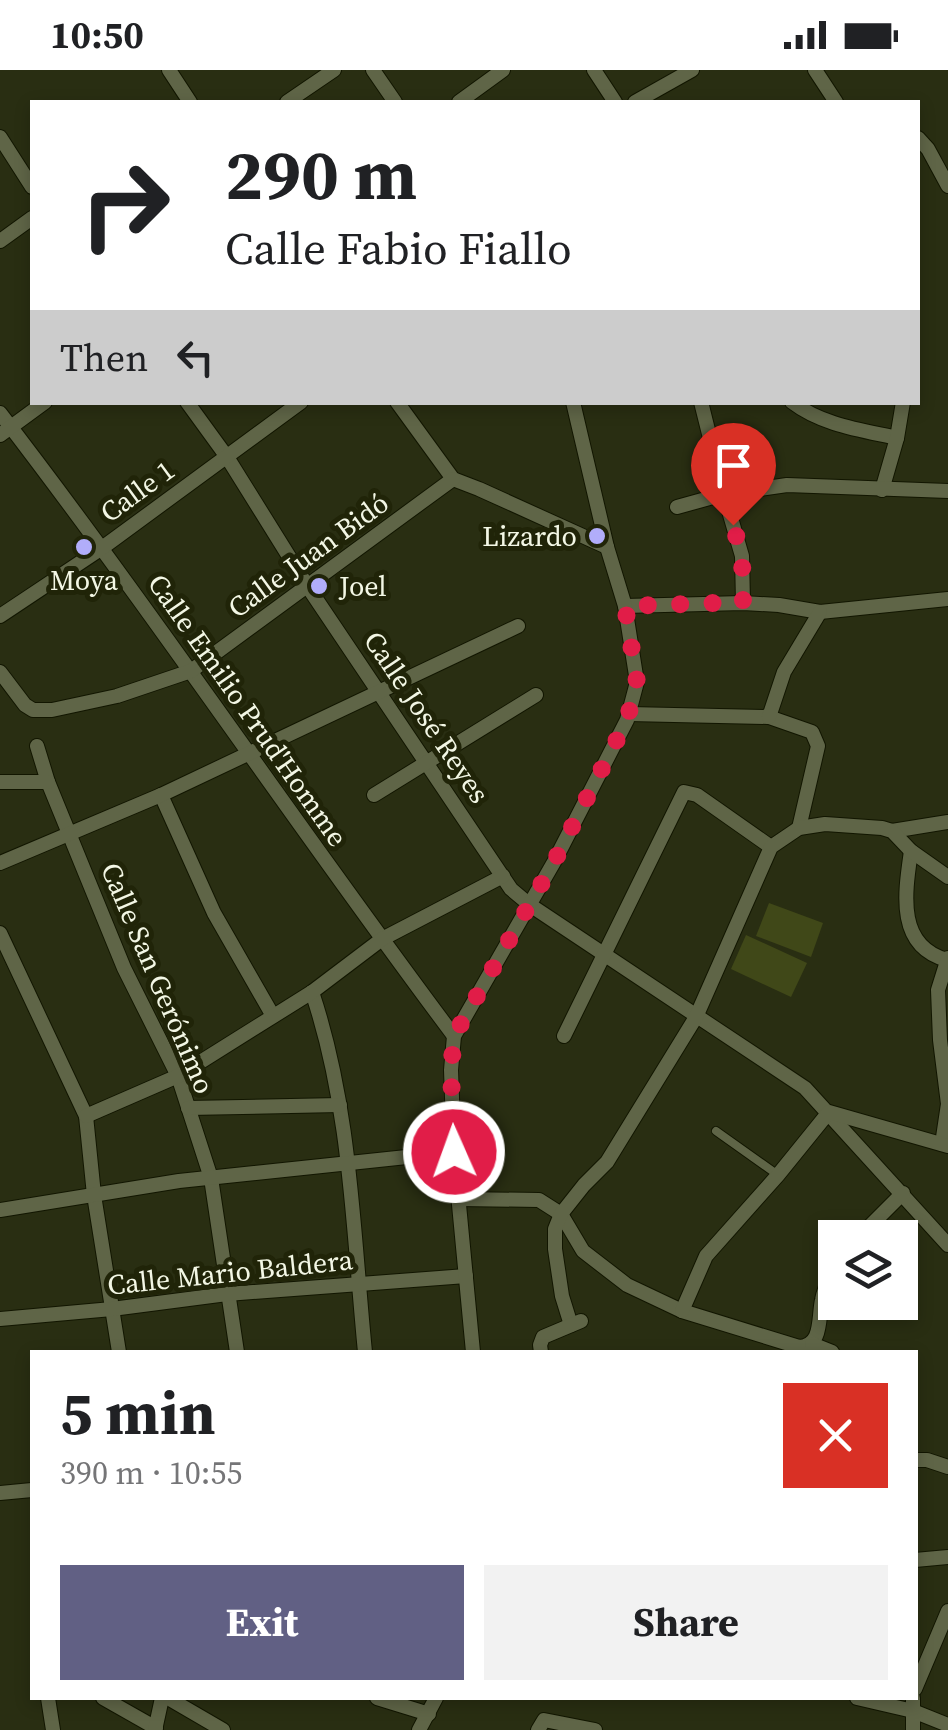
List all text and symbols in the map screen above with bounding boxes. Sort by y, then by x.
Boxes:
text: 10:50 [50,9,144,61]
text: 290 m [225,126,417,222]
icon: right [60,140,190,270]
text: Calle Fabio Fiallo [225,217,572,279]
icon: left [168,330,223,385]
text: Then [60,332,148,384]
pin [691,423,776,526]
icon: arrive [706,438,761,493]
street label: Calle 1 [92,451,182,531]
street label: Calle Juan Bidó [220,484,396,626]
place label: Lizardo [482,517,577,555]
marker: Lizardo [586,525,608,547]
marker: Moya [73,536,95,558]
place label: Moya [50,561,119,599]
street label: Calle Emilio Prud'Homme [139,566,357,854]
place label: Joel [338,567,387,605]
marker: Joel [308,575,330,597]
street label: Calle José Reyes [355,624,499,810]
street label: Calle San Gerónimo [92,857,224,1099]
position arrow [402,1100,506,1204]
map controls [818,1220,918,1320]
button: layers [818,1220,918,1320]
street label: Calle Mario Baldera [105,1240,355,1304]
text: 5 min [60,1372,216,1454]
button: close [783,1383,888,1488]
text: 390 m · 10:55 [60,1451,242,1495]
button: Exit [60,1565,464,1680]
button: Share [484,1565,888,1680]

